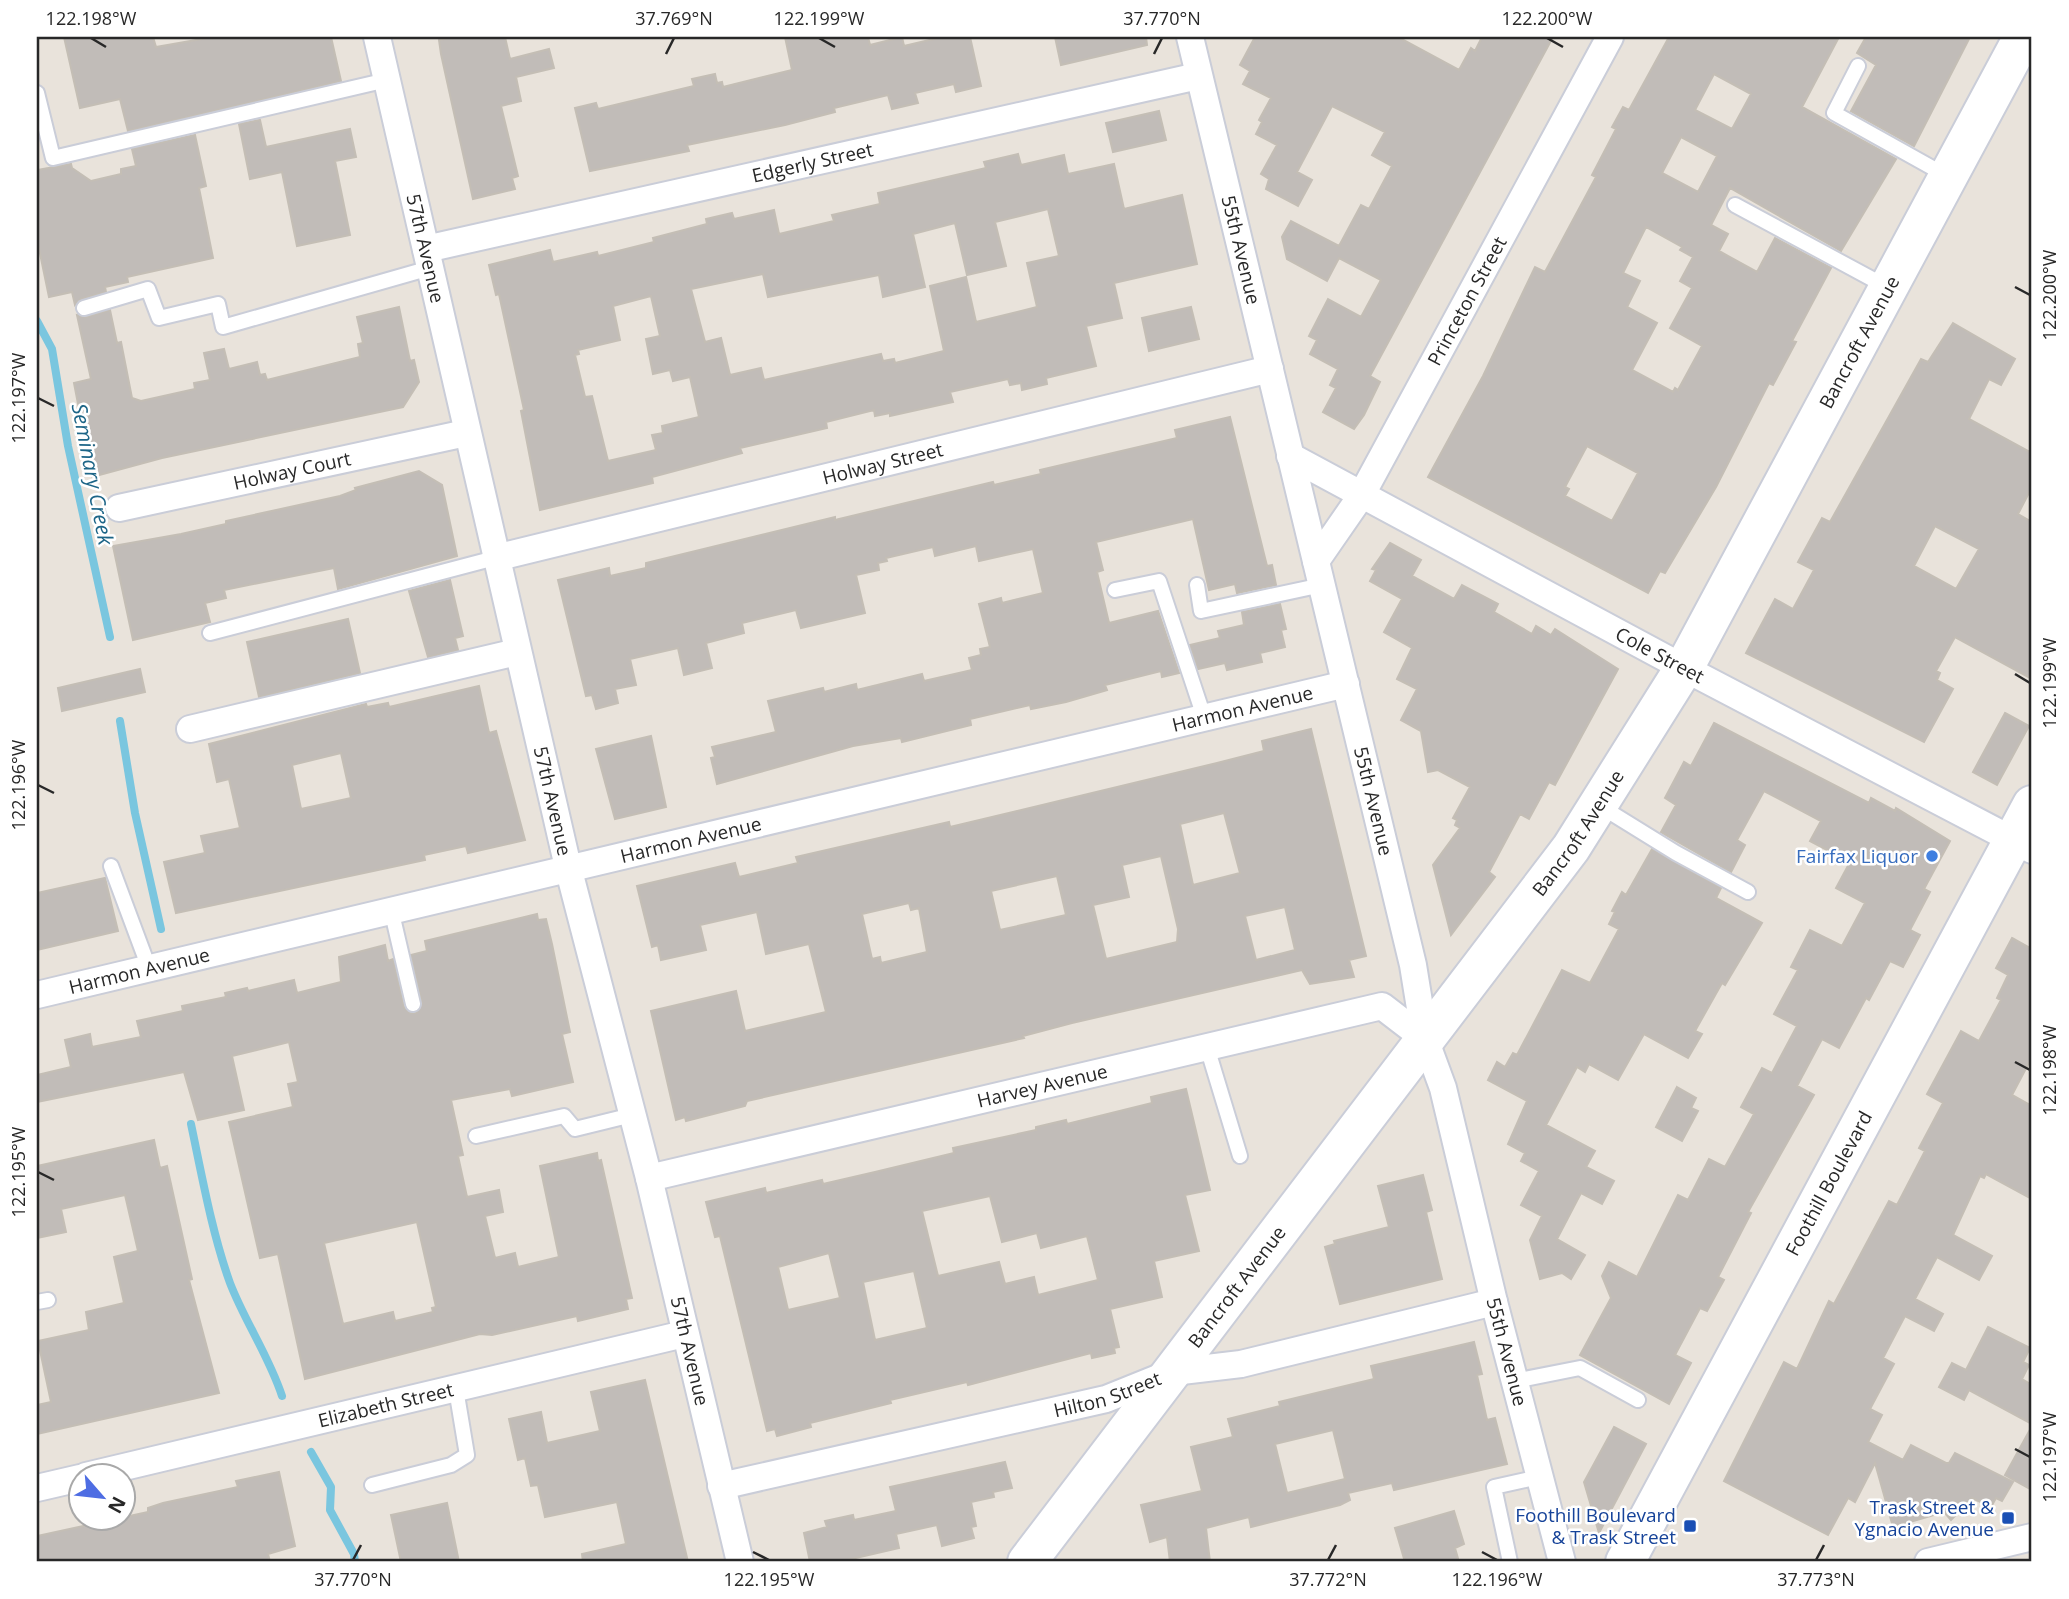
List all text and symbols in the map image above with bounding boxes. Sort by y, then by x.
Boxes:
text: 122.198°W [46,6,137,30]
text: 37.769°N [635,6,713,30]
text: 122.199°W [774,6,865,30]
text: 37.770°N [1123,6,1201,30]
text: 122.200°W [1502,6,1593,30]
street label: Edgerly Street [749,136,876,189]
street label: 57th Avenue [401,191,451,306]
street label: 55th Avenue [1216,193,1267,307]
street label: Princeton Street [1421,232,1513,370]
text: 122.200°W [2037,249,2061,340]
street label: Bancroft Avenue [1813,271,1905,413]
text: 122.197°W [6,352,30,443]
water label: Seminary Creek [66,401,121,548]
street label: Holway Street [820,436,946,491]
street label: Holway Court [231,445,353,496]
street label: Cole Street [1611,621,1709,689]
text: 122.199°W [2037,637,2061,728]
street label: Harmon Avenue [1169,679,1316,738]
text: 122.196°W [6,739,30,830]
street label: 57th Avenue [528,744,578,858]
street label: 55th Avenue [1348,744,1399,858]
street label: Bancroft Avenue [1526,765,1630,901]
street label: Harmon Avenue [618,810,764,869]
place label: Fairfax Liquor [1796,843,1918,869]
marker: Fairfax Liquor [1924,848,1940,864]
street label: Harmon Avenue [66,941,212,1000]
text: 122.198°W [2037,1024,2061,1115]
street label: Harvey Avenue [975,1058,1110,1114]
street label: Foothill Boulevard [1779,1106,1878,1260]
text: 122.195°W [6,1126,30,1217]
street label: Bancroft Avenue [1182,1220,1292,1353]
street label: 57th Avenue [665,1294,716,1408]
street label: 55th Avenue [1480,1295,1534,1409]
street label: Hilton Street [1051,1365,1165,1423]
street label: Elizabeth Street [315,1376,456,1433]
text: 122.197°W [2037,1411,2061,1502]
north arrow [66,1462,136,1532]
text: N [102,1492,132,1518]
place label: Trask Street & Ygnacio Avenue [1854,1494,1994,1542]
place label: Foothill Boulevard & Trask Street [1515,1502,1676,1550]
marker: Trask Street & Ygnacio Avenue [2000,1510,2016,1526]
marker: Foothill Boulevard & Trask Street [1682,1518,1698,1534]
text: 37.770°N [314,1567,392,1591]
text: 122.195°W [724,1567,815,1591]
text: 37.772°N [1289,1567,1367,1591]
text: 122.196°W [1452,1567,1543,1591]
text: 37.773°N [1777,1567,1855,1591]

